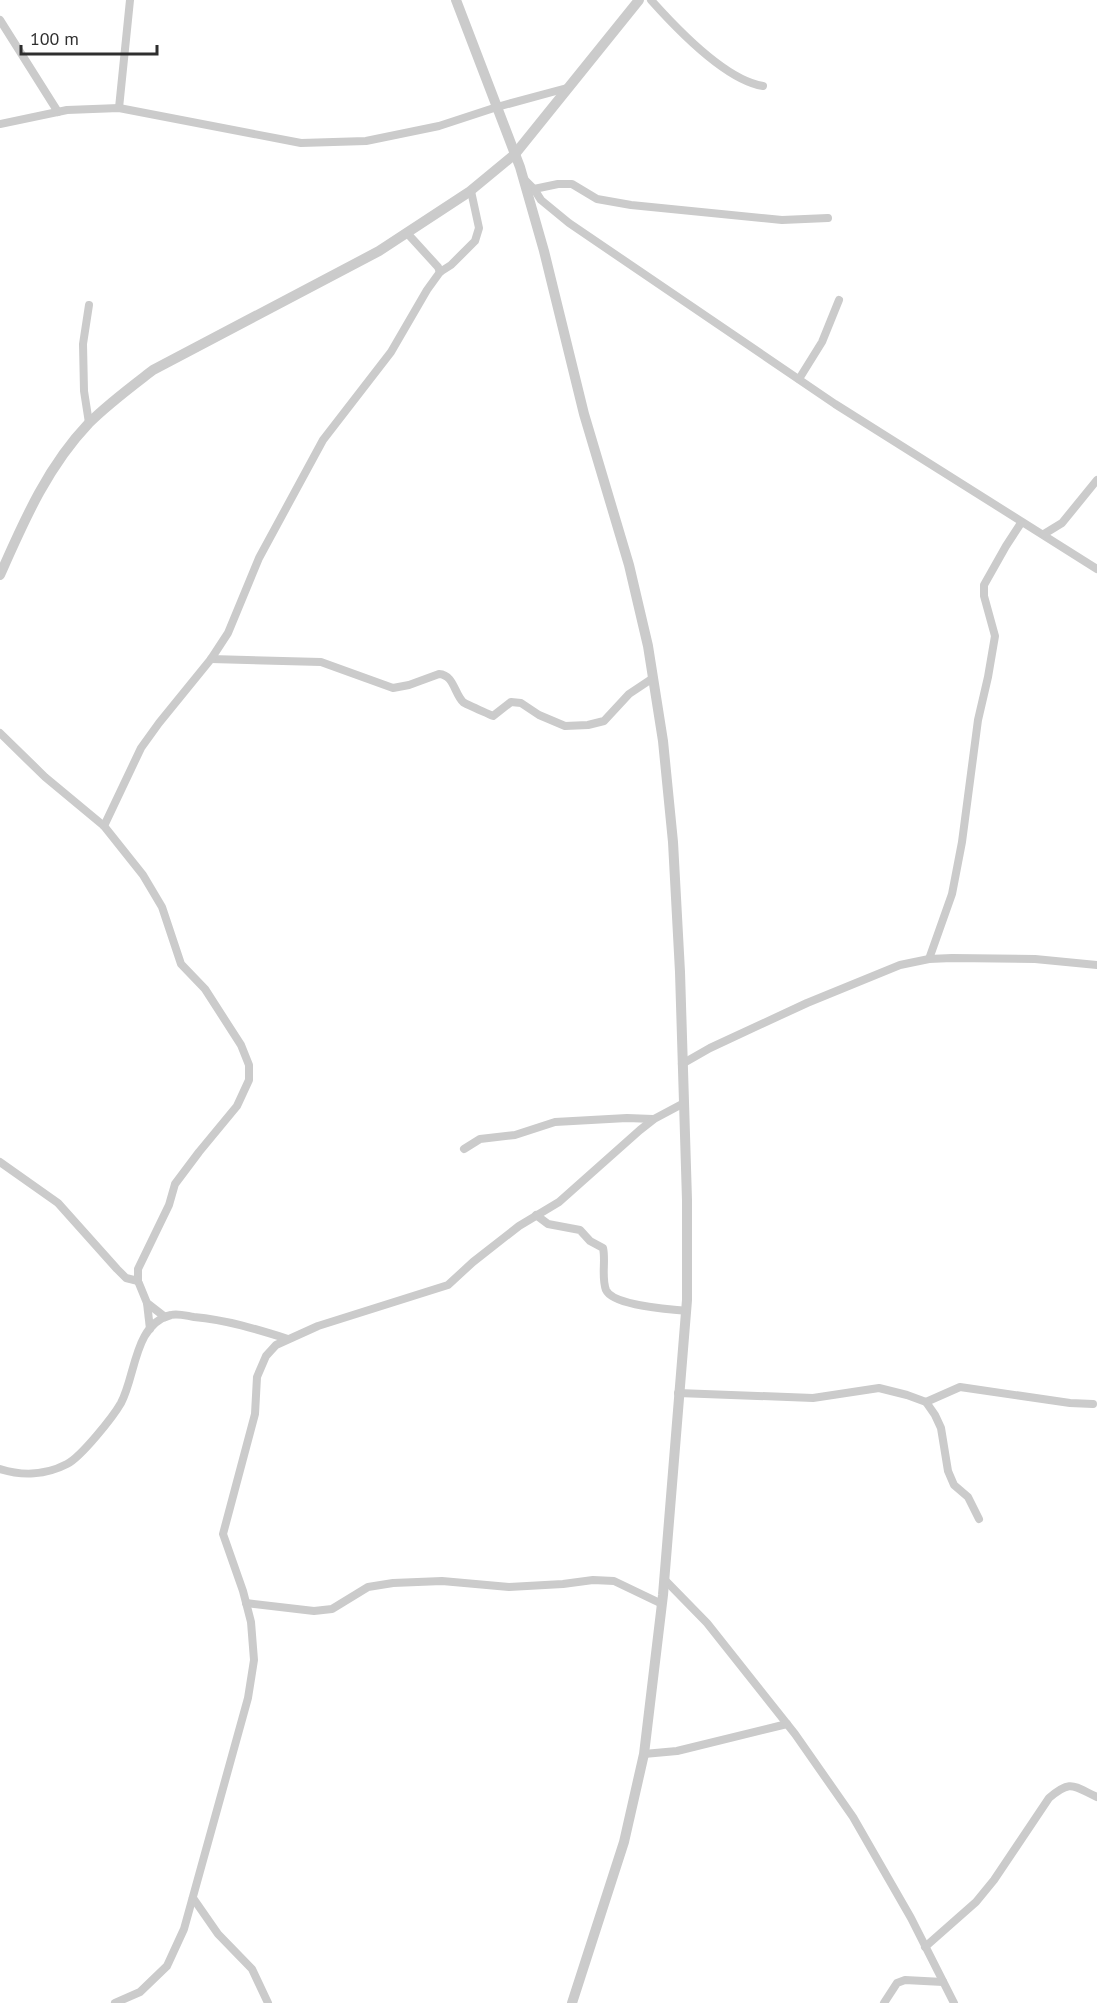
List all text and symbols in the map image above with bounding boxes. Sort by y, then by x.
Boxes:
scale bar [21,18,158,56]
text: 100 m [30,27,79,50]

